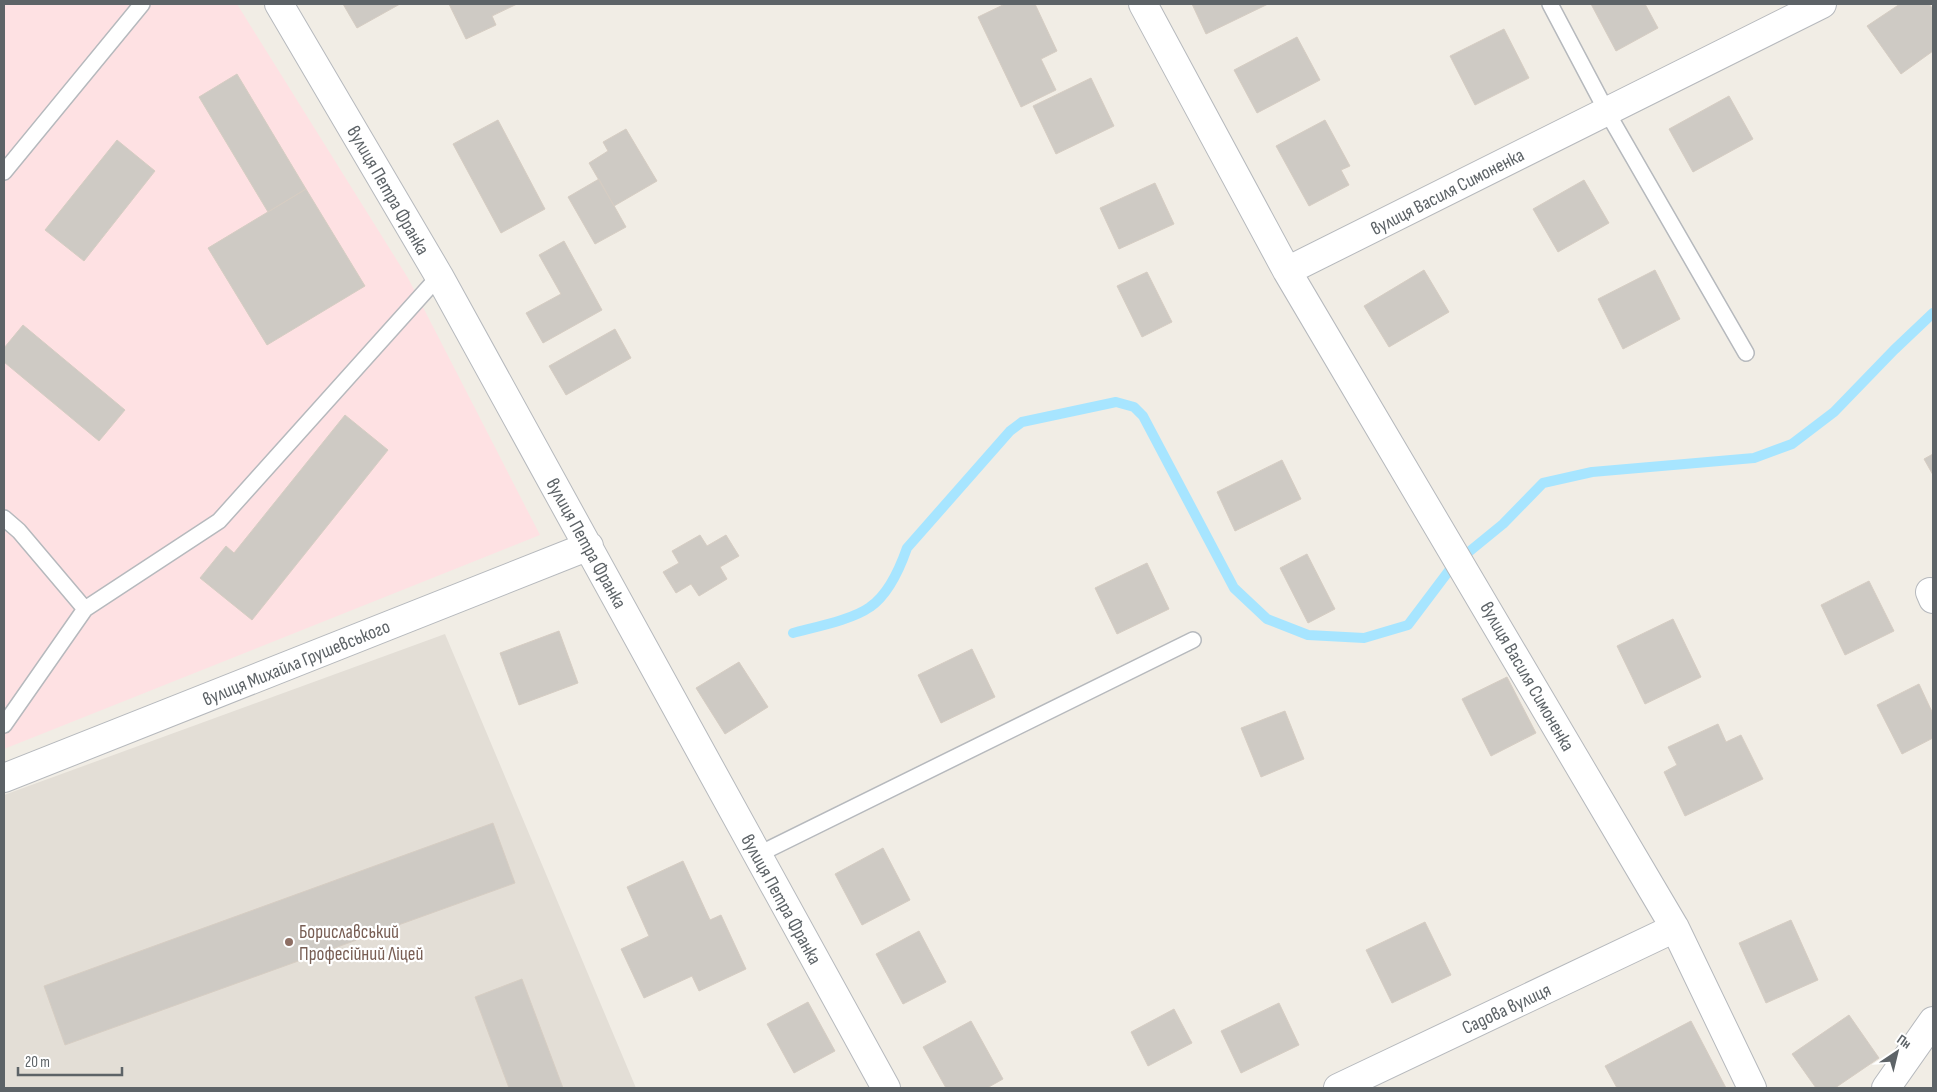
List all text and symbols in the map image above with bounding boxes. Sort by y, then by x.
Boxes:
street label: вулиця Петра Франка [341,122,434,259]
street label: вулиця Василя Симоненка [1367,144,1528,241]
street label: вулиця Петра Франка [540,475,631,613]
street label: вулиця Василя Симоненка [1475,598,1579,756]
street label: вулиця Михайла Грушевського [200,615,394,711]
street label: вулиця Петра Франка [735,831,826,969]
place label: Бориславський Професійний Ліцей [299,921,423,966]
marker: Бориславський Професійний Ліцей [283,936,295,948]
street label: Садова вулиця [1459,979,1555,1040]
north arrow [1872,1027,1922,1077]
text: Пн [1894,1031,1915,1053]
scale bar [18,1044,121,1076]
text: 20 m [25,1053,50,1072]

